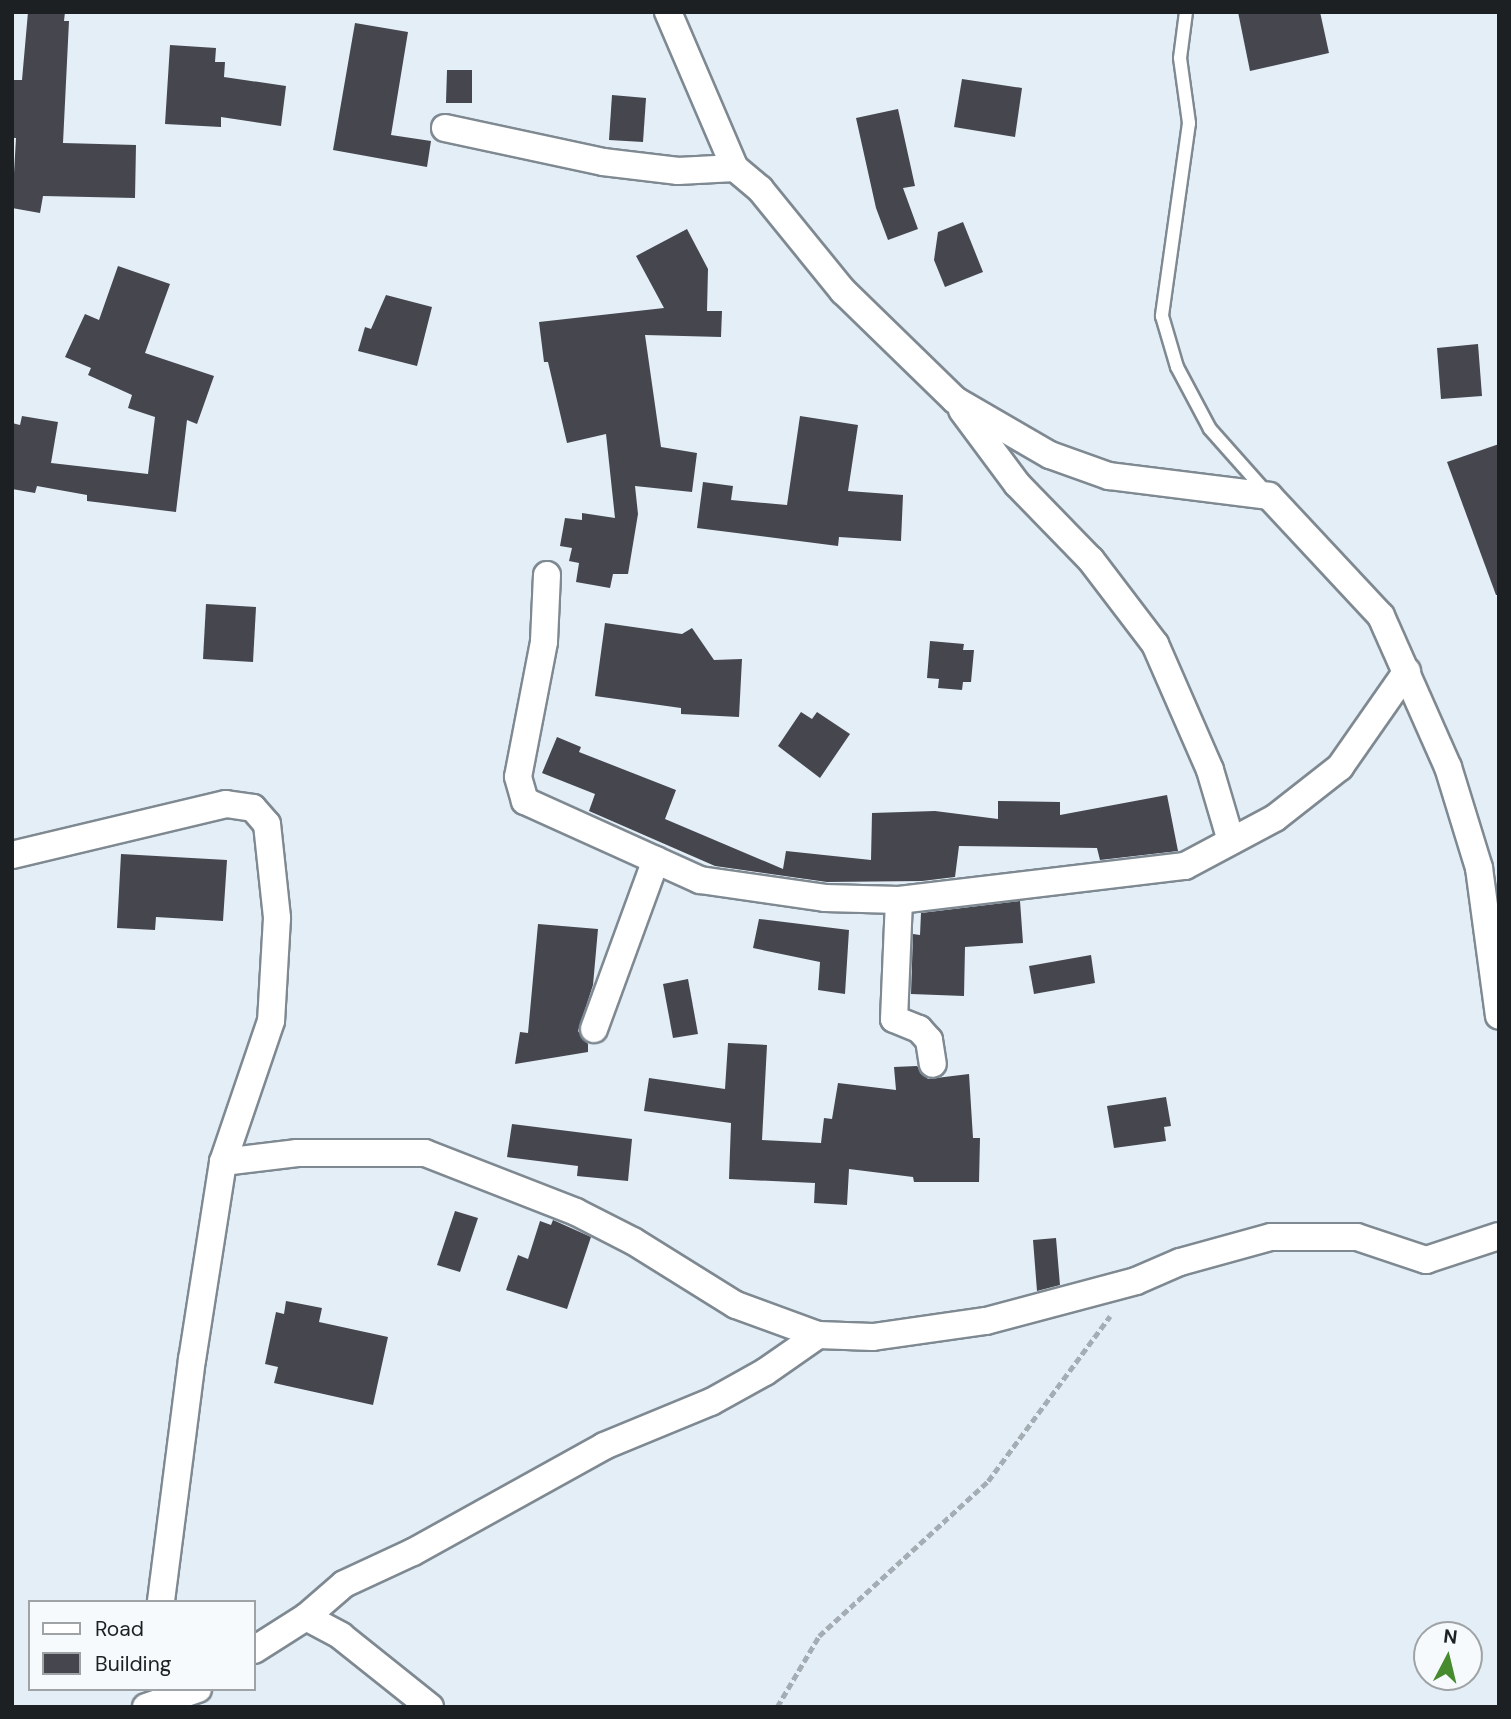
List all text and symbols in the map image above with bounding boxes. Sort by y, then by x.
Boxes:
legend [28,1600,256,1691]
text: Road [95,1615,144,1643]
north arrow [1413,1621,1483,1691]
text: N [1442,1623,1459,1650]
text: Building [95,1650,171,1678]

